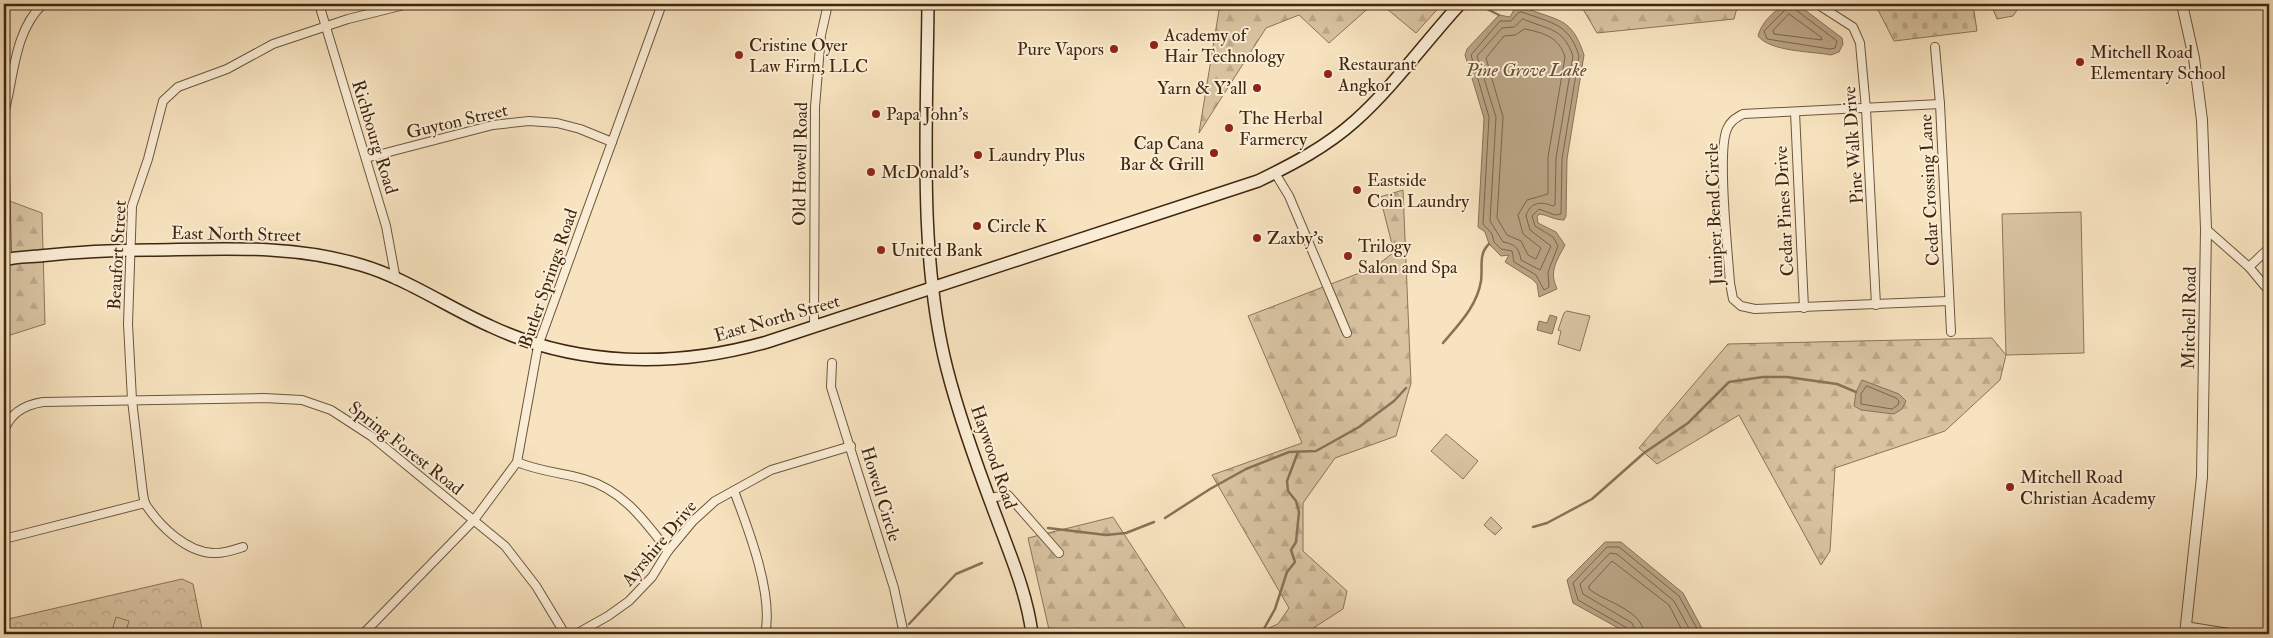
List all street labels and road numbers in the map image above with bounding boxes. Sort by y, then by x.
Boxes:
street label: Richbourg Road [346,77,403,197]
street label: Pine Walk Drive [1838,85,1869,205]
street label: Guyton Street [404,99,510,144]
street label: Old Howell Road [788,102,813,226]
street label: Cedar Crossing Lane [1914,113,1945,267]
street label: Juniper Bend Circle [1701,142,1729,287]
street label: Cedar Pines Drive [1770,145,1799,277]
street label: Beaufort Street [103,199,132,311]
street label: Butler Springs Road [514,205,583,351]
street label: East North Street [171,222,301,247]
street label: Mitchell Road [2177,266,2202,370]
street label: East North Street [712,290,843,347]
street label: Spring Forest Road [344,396,468,501]
street label: Haywood Road [965,402,1022,512]
street label: Howell Circle [855,444,906,545]
street label: Ayrshire Drive [616,495,702,592]

